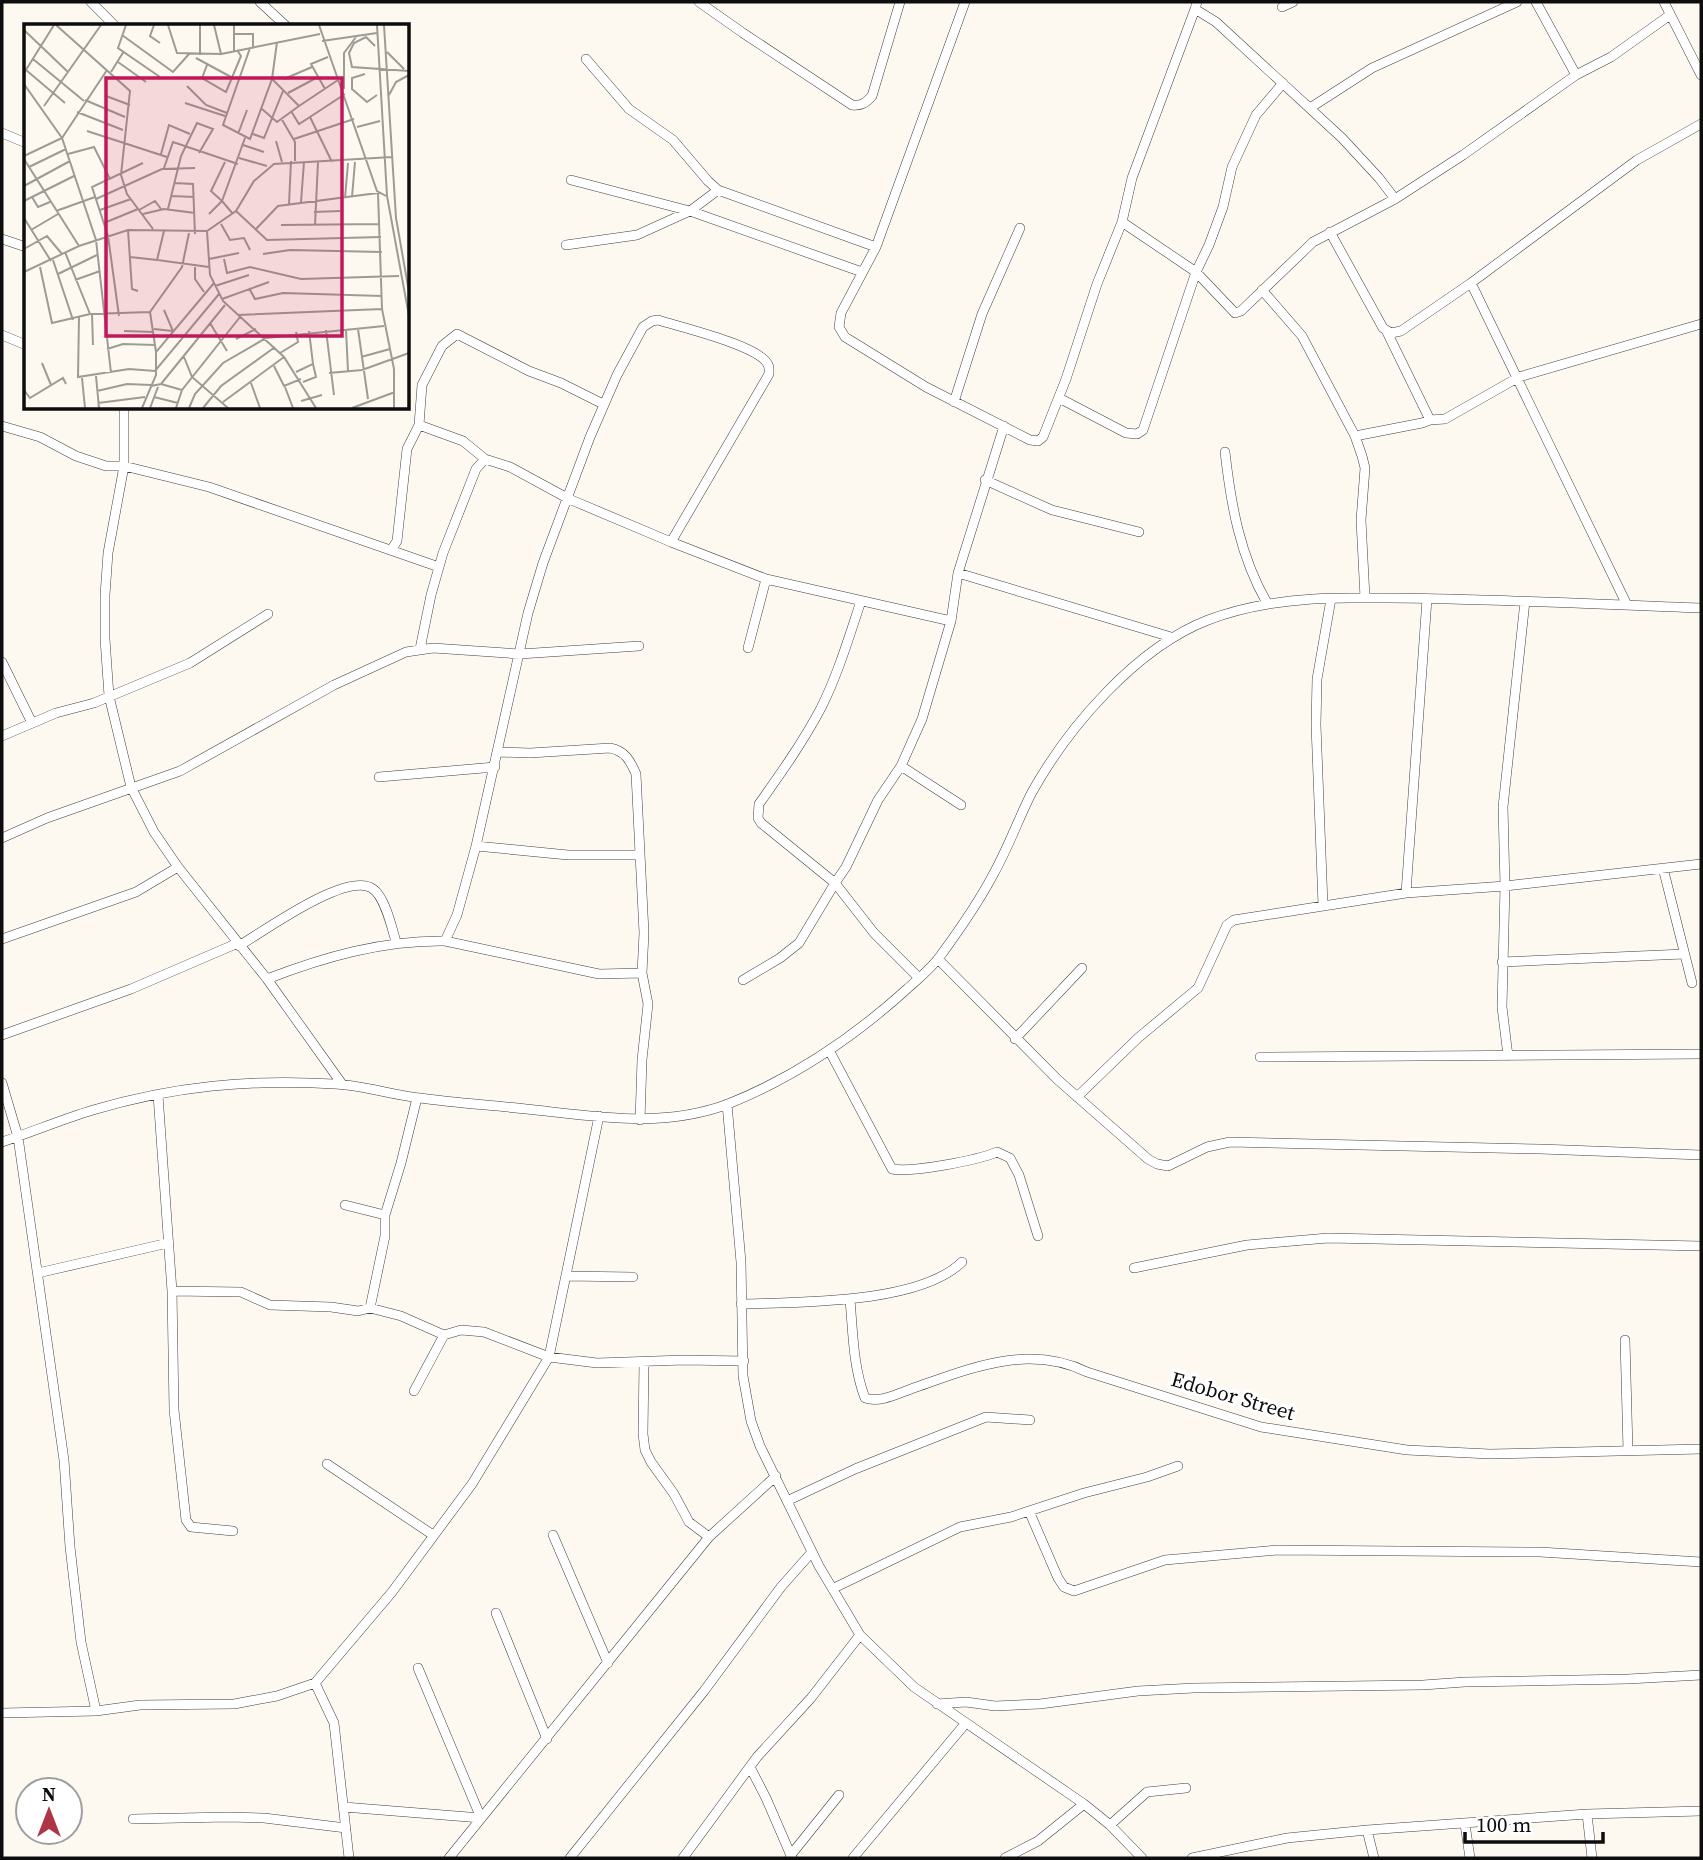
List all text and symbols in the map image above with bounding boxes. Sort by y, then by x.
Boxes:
inset map [24,24,410,410]
street label: Edobor Street [1168,1364,1299,1427]
north arrow [14,1776,84,1846]
text: N [42,1781,56,1807]
scale bar [1465,1800,1603,1844]
text: 100 m [1476,1810,1531,1839]

